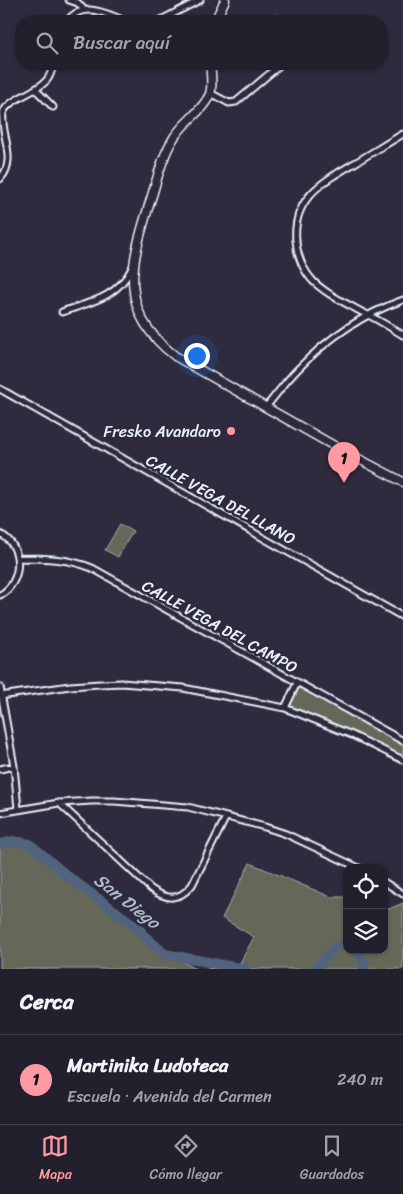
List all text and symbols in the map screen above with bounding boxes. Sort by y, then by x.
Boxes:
search box [15,15,388,70]
text: Buscar aquí [73,26,170,59]
icon: search [33,29,61,57]
your location [184,343,210,369]
place label: Fresko Avandaro [104,417,221,446]
marker: Fresko Avandaro [225,425,237,437]
pin: 1 [328,442,360,483]
street label: CALLE VEGA DEL LLANO [140,446,301,553]
street label: CALLE VEGA DEL CAMPO [136,571,303,681]
map controls [343,864,388,954]
button: locate [343,864,388,909]
water label: San Diego [87,865,169,939]
button: layers [343,909,388,954]
text: Cerca [20,983,74,1021]
text: Martinika Ludoteca [67,1049,228,1082]
text: 1 [33,1065,39,1094]
text: 240 m [337,1065,383,1094]
text: Escuela · Avenida del Carmen [67,1082,272,1111]
tab: Mapa [39,1132,72,1187]
tab: Cómo llegar [150,1132,222,1187]
tab: Guardados [300,1132,364,1187]

